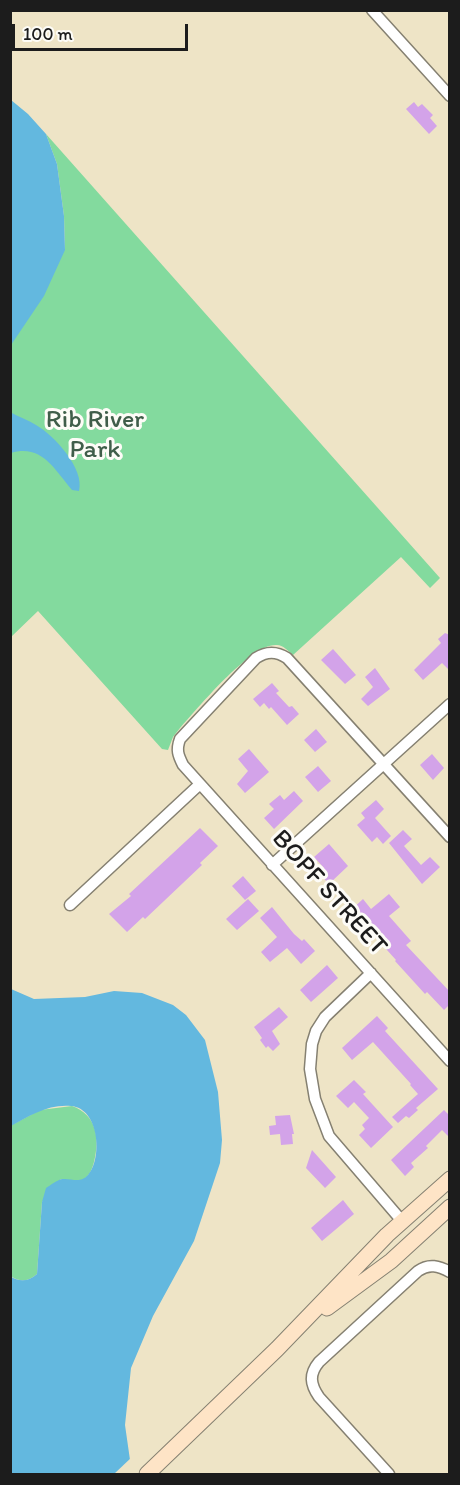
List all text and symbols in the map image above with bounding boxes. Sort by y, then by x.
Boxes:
scale bar [15,12,190,50]
text: 100 m [23,23,73,45]
park label: Rib River Park [46,404,144,466]
street label: BOPF STREET [264,824,394,962]

